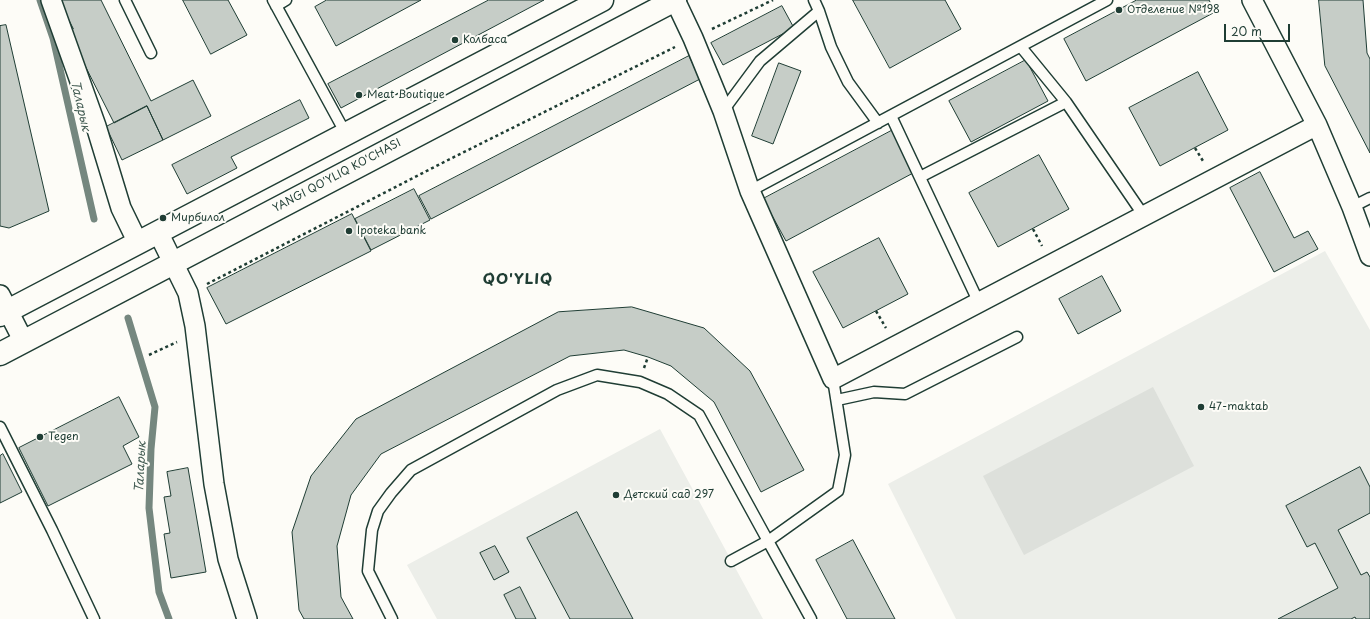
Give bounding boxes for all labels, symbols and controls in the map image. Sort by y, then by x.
place label: Отделение №198 [1127,3,1220,17]
marker: Отделение №198 [1114,5,1124,15]
scale bar [1226,16,1292,42]
text: 20 m [1231,22,1262,40]
place label: Колбаса [463,33,507,47]
marker: Колбаса [450,35,460,45]
water label: Таларык [67,79,93,133]
place label: Meat Boutique [367,88,445,102]
marker: Meat Boutique [354,90,364,100]
street label: YANGI QO'YLIQ KO'CHASI [271,137,403,215]
place label: Мирбилол [171,211,225,225]
marker: Мирбилол [158,213,168,223]
place label: Ipoteka bank [357,224,426,238]
marker: Ipoteka bank [344,226,354,236]
district label: QO'YLIQ [483,271,553,289]
place label: 47-maktab [1209,400,1268,414]
marker: 47-maktab [1196,402,1206,412]
place label: Tegen [48,430,79,444]
marker: Tegen [35,432,45,442]
water label: Таларык [132,441,150,493]
place label: Детский сад 297 [624,488,714,502]
marker: Детский сад 297 [611,490,621,500]

